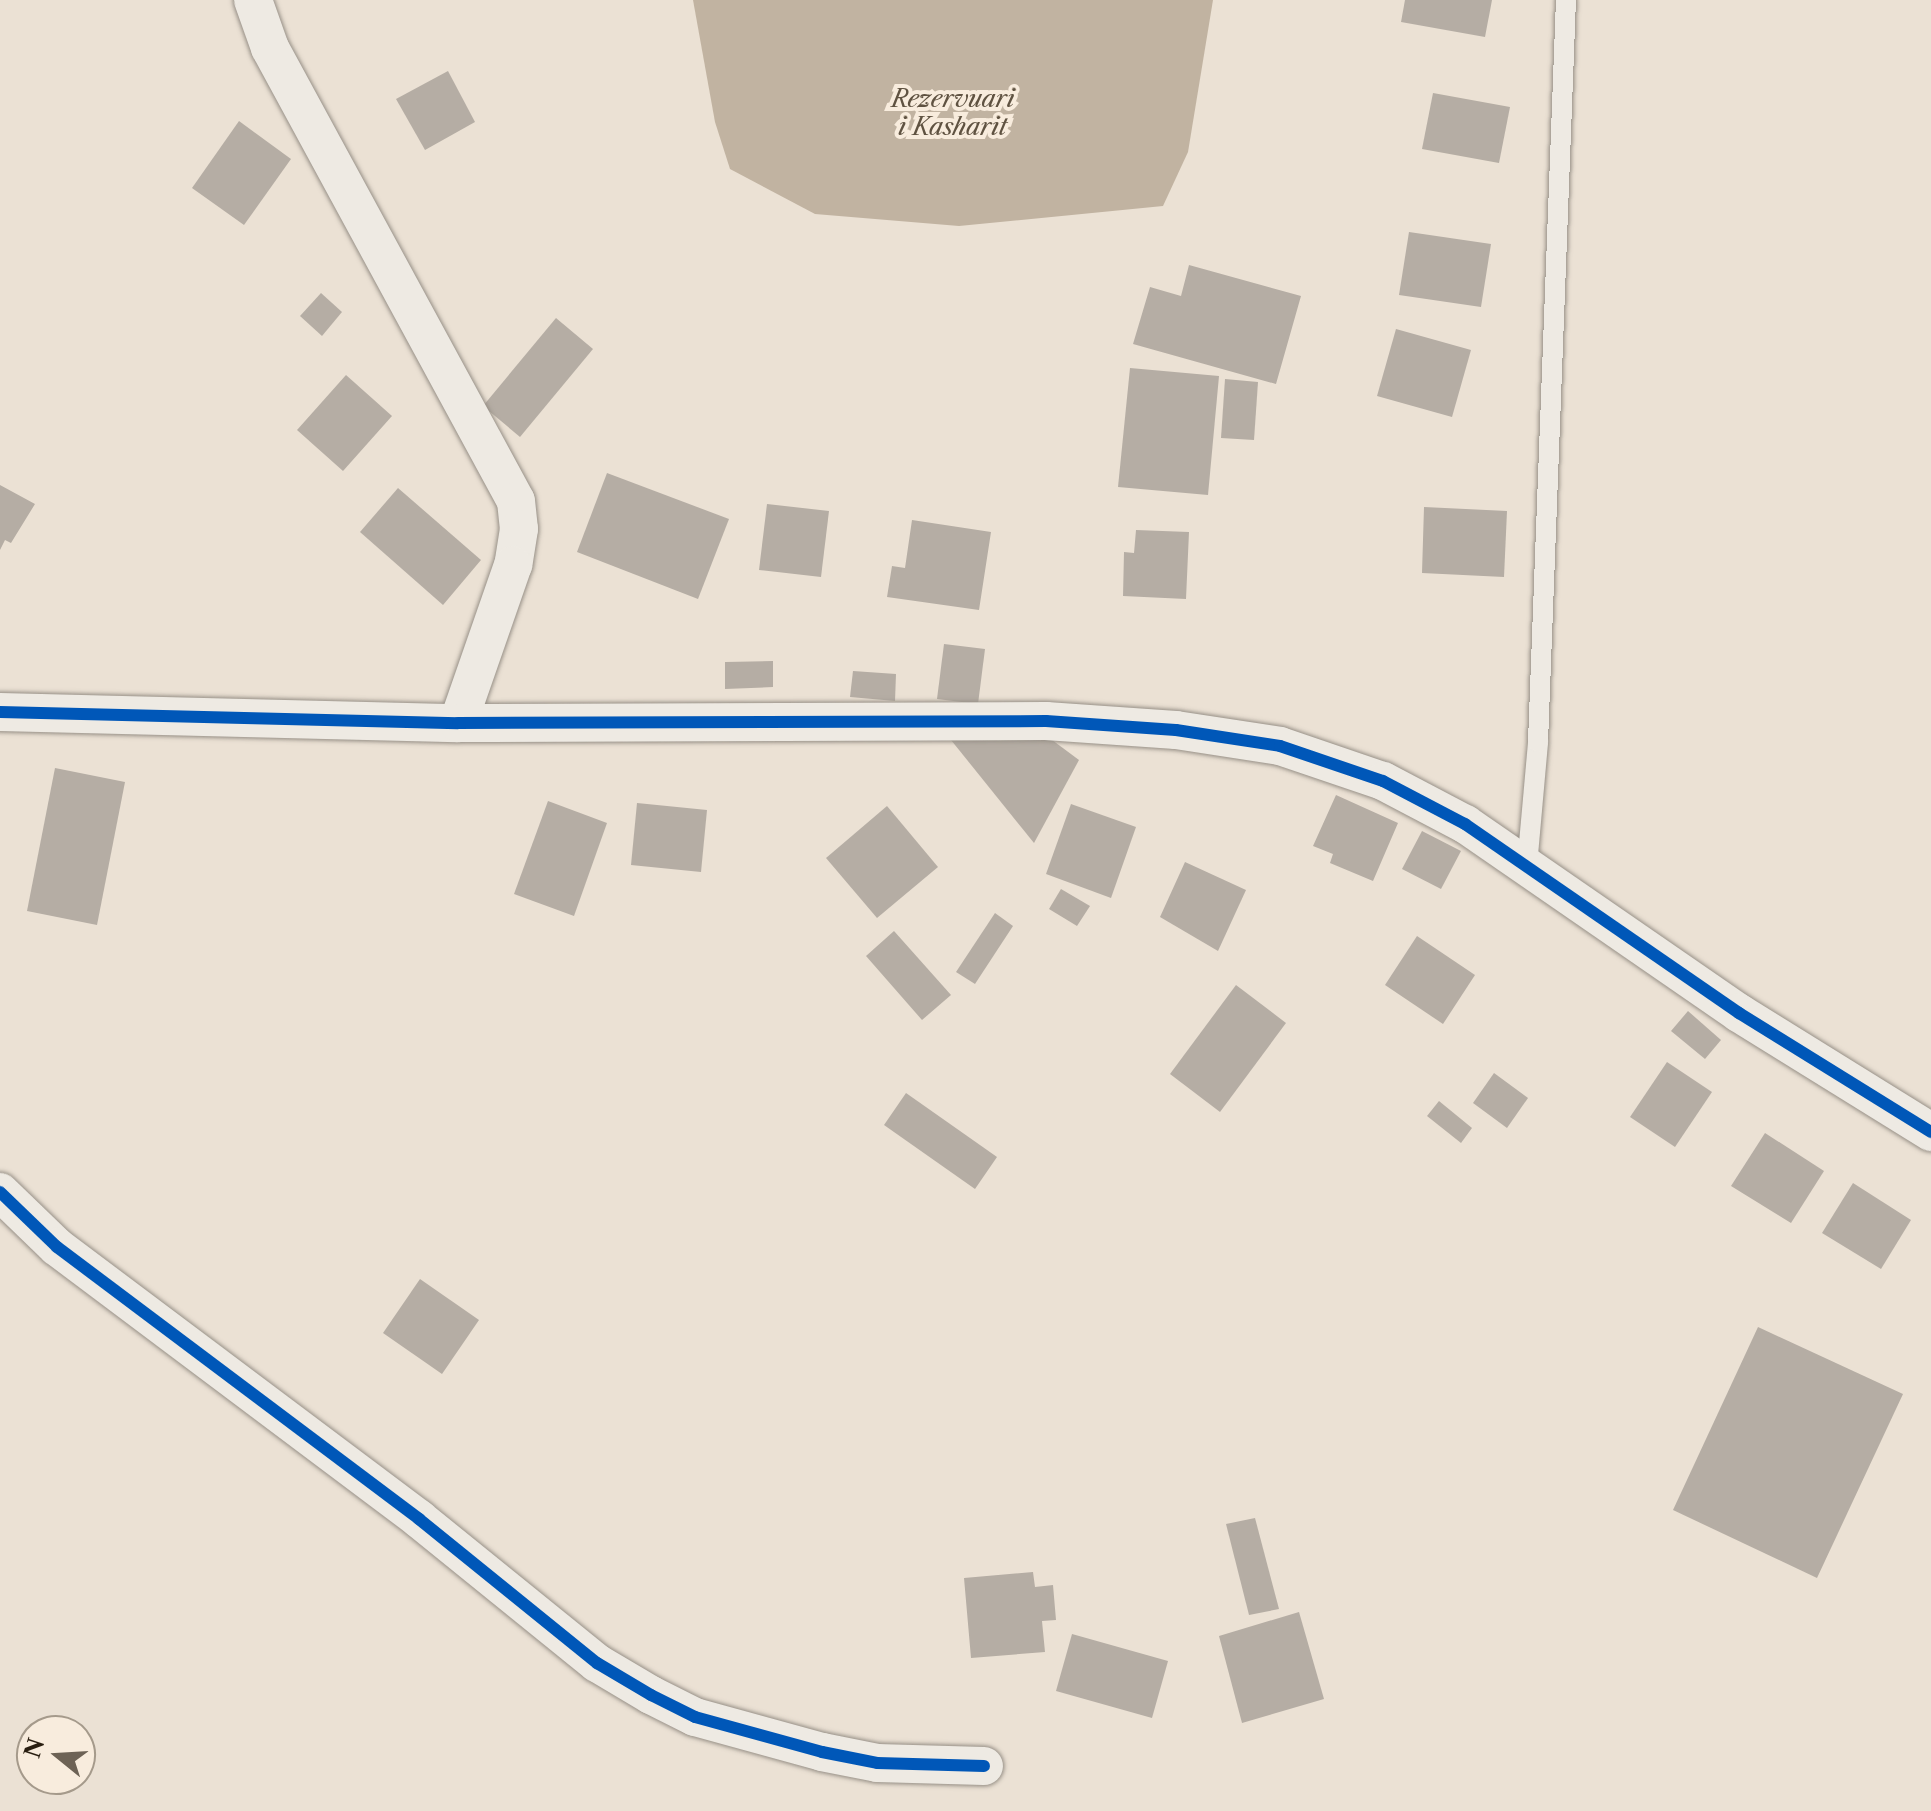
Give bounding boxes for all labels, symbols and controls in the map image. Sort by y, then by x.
water label: Rezervuari i Kasharit [891,85,1015,141]
north arrow [16,1715,96,1795]
text: N [19,1735,50,1761]

